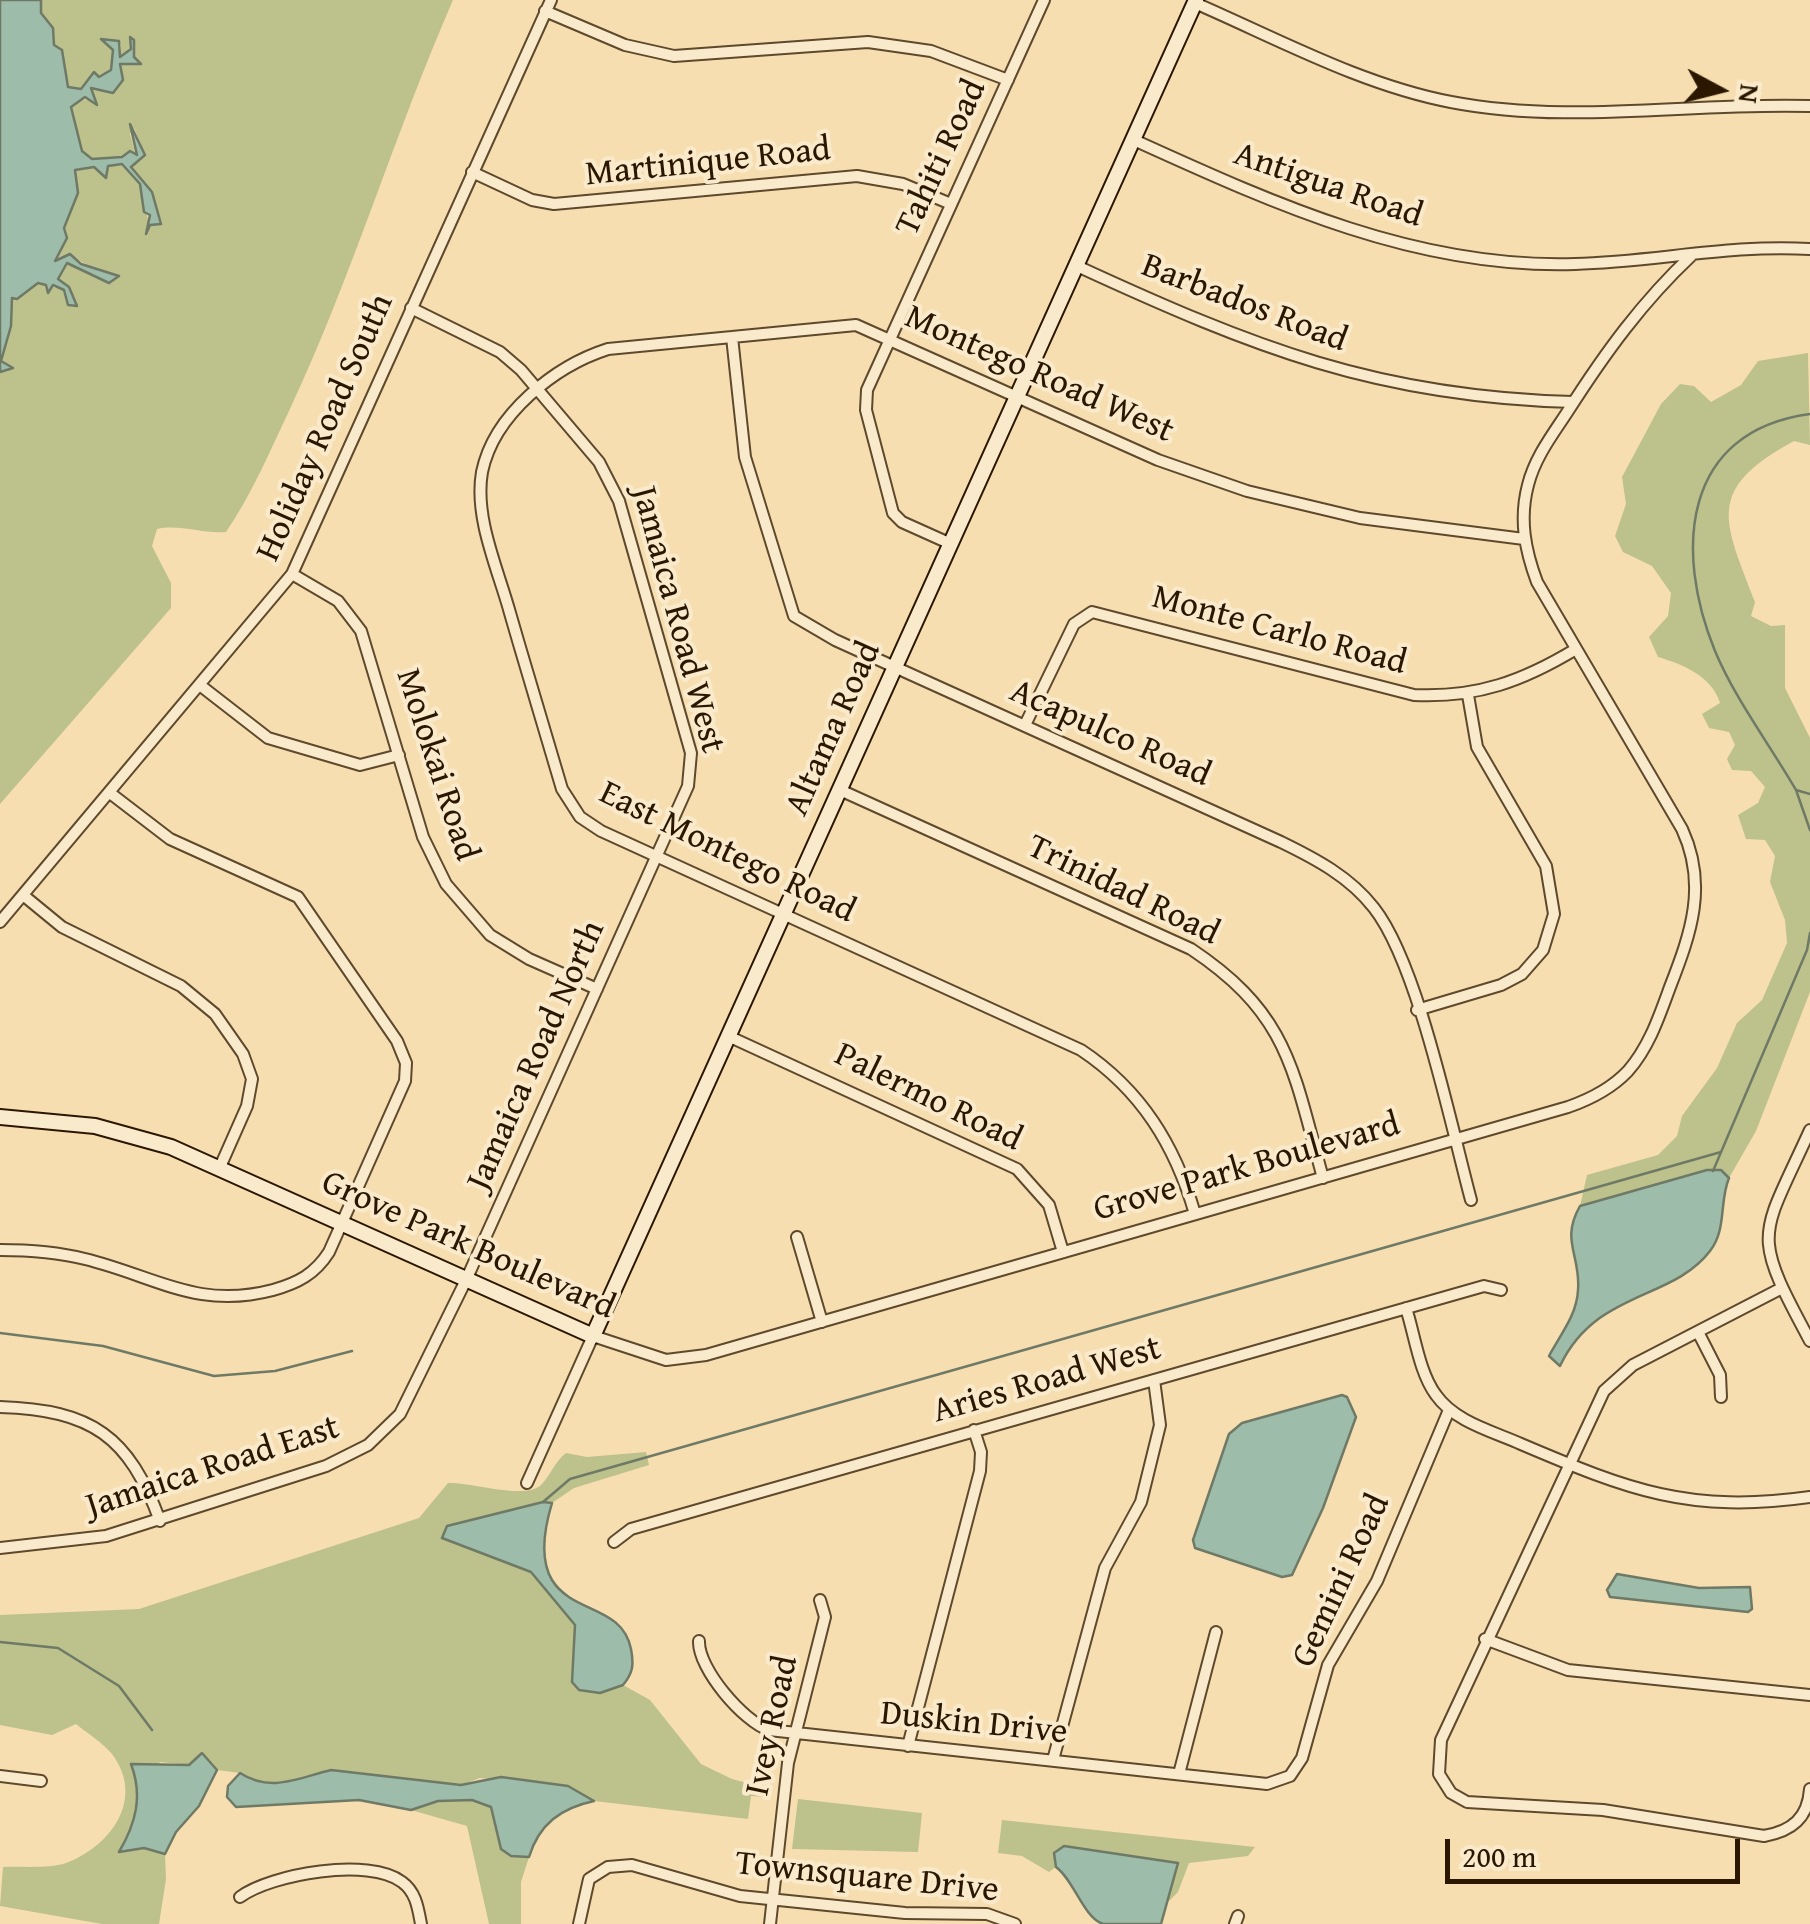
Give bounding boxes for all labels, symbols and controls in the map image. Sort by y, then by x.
north arrow [1670,40,1770,140]
street label: Tahiti Road [888,73,996,243]
text: N [1729,82,1772,106]
street label: Martinique Road [583,129,833,197]
street label: Antigua Road [1228,134,1428,238]
street label: Barbados Road [1135,246,1353,362]
street label: Holiday Road South [248,288,404,568]
street label: Montego Road West [898,297,1180,453]
street label: Jamaica Road West [621,482,733,758]
street label: Monte Carlo Road [1147,577,1411,685]
street label: Altama Road [777,635,891,823]
street label: Molokai Road [385,664,487,866]
street label: Acapulco Road [1003,671,1217,797]
street label: East Montego Road [592,773,862,933]
street label: Trinidad Road [1020,826,1226,956]
street label: Jamaica Road North [459,915,615,1197]
street label: Palermo Road [827,1035,1029,1161]
street label: Grove Park Boulevard [1089,1104,1405,1232]
street label: Grove Park Boulevard [315,1162,621,1330]
street label: Aries Road West [928,1328,1166,1434]
street label: Jamaica Road East [81,1407,345,1529]
street label: Gemini Road [1284,1488,1400,1674]
street label: Ivey Road [738,1652,808,1800]
street label: Duskin Drive [879,1693,1069,1755]
scale bar [1450,1819,1745,1881]
text: 200 m [1462,1834,1536,1878]
street label: Townsquare Drive [733,1843,1001,1913]

